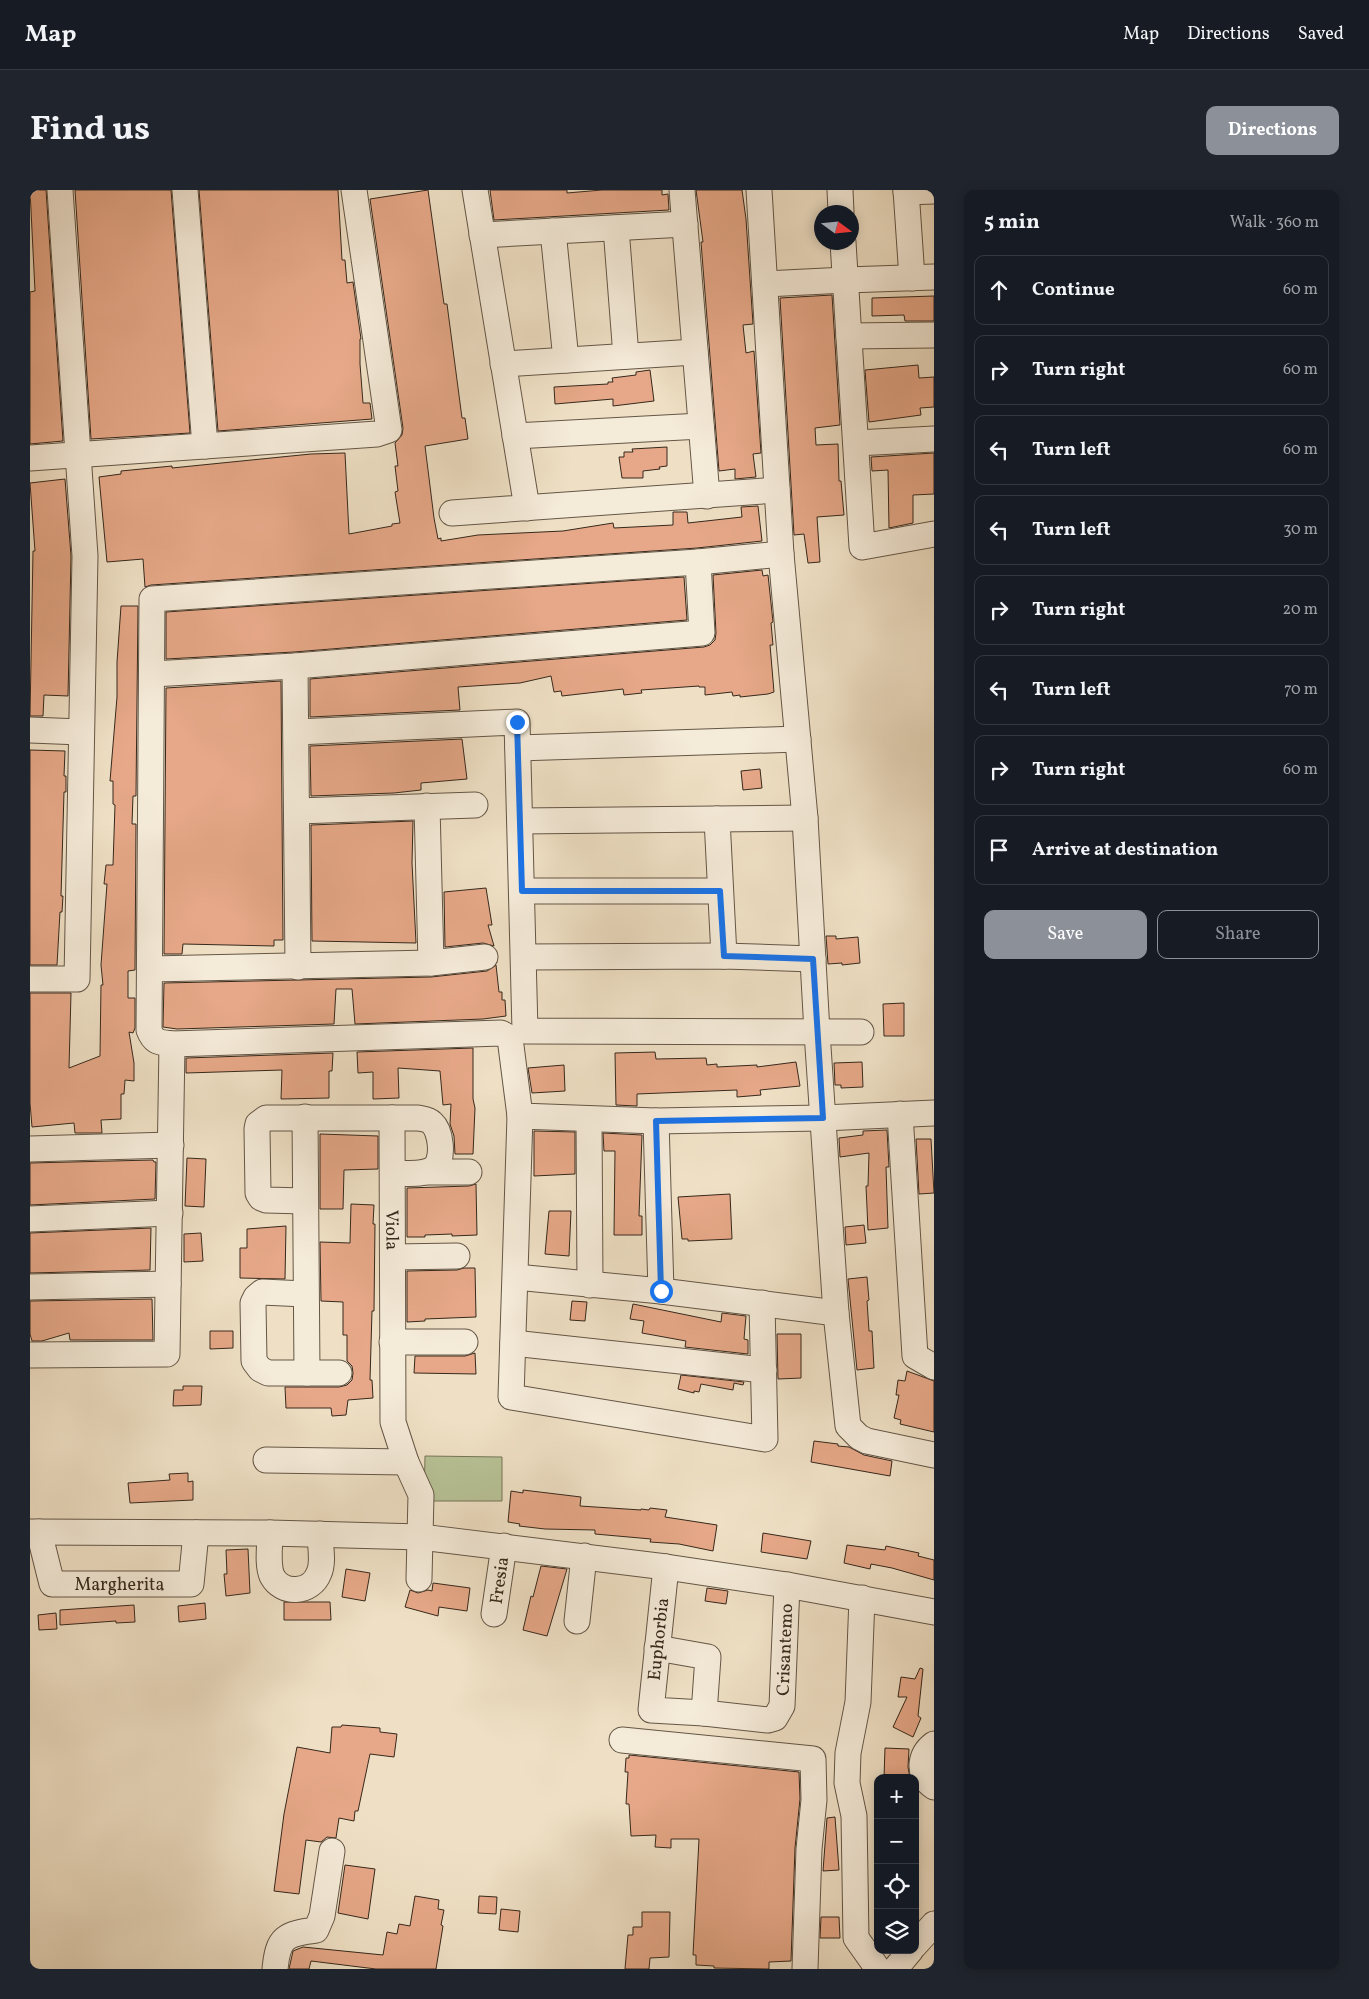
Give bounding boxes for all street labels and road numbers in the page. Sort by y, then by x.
street label: Viola [378,1210,403,1250]
street label: Fresia [485,1555,516,1606]
street label: Margherita [74,1573,164,1598]
street label: Euphorbia [643,1596,676,1682]
street label: Crisantemo [771,1603,800,1696]

